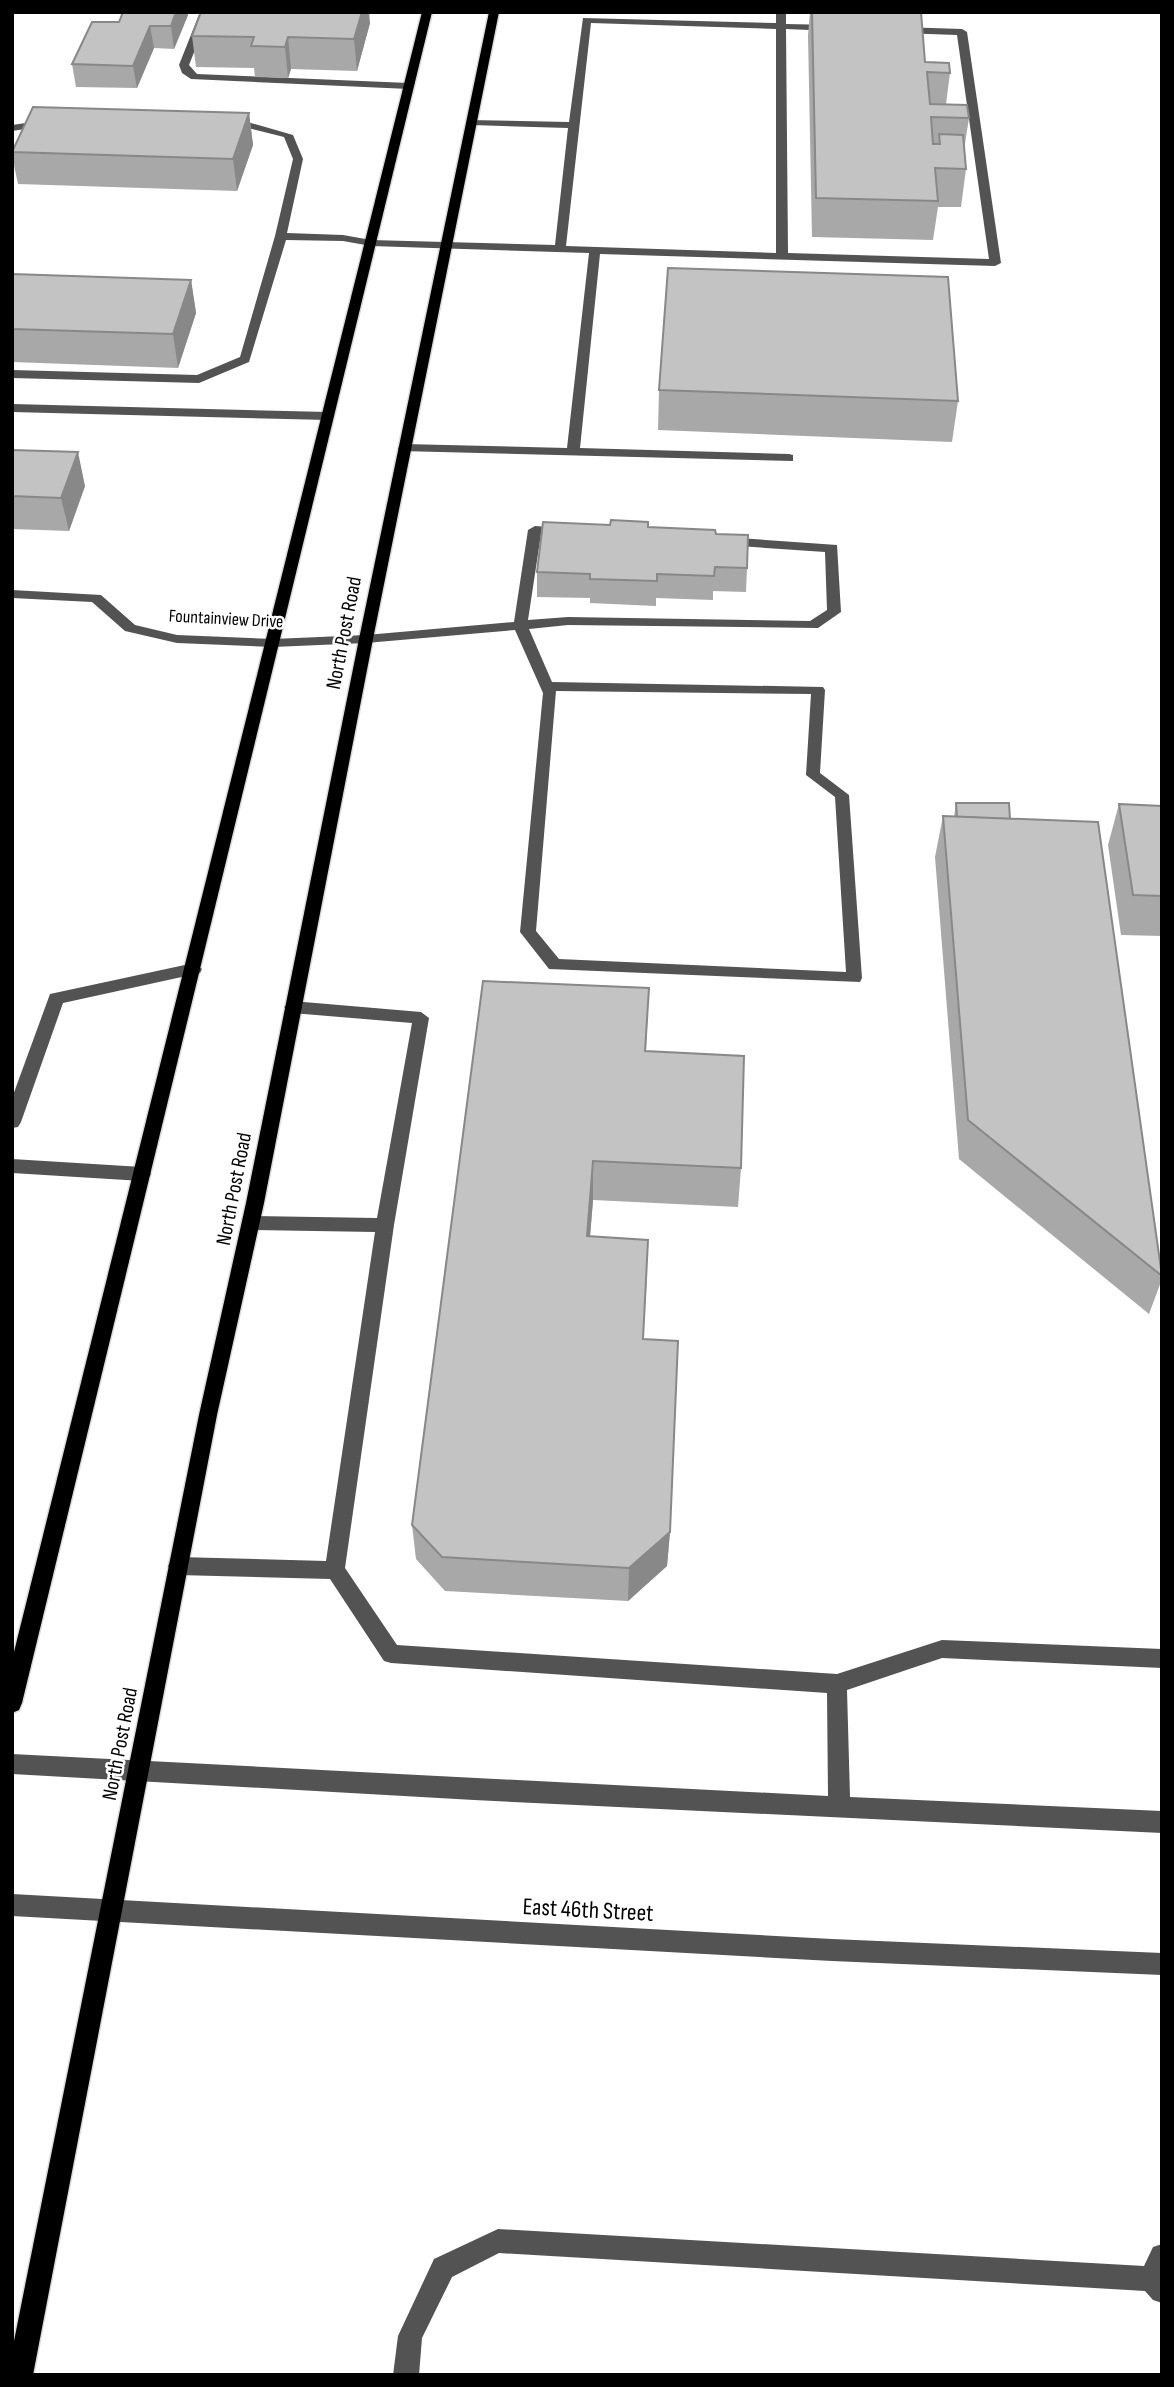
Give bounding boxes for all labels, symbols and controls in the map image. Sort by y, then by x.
street label: North Post Road [321,575,367,691]
street label: Fountainview Drive [168,606,284,632]
street label: North Post Road [211,1131,257,1247]
street label: North Post Road [97,1686,143,1802]
street label: East 46th Street [522,1892,654,1928]

